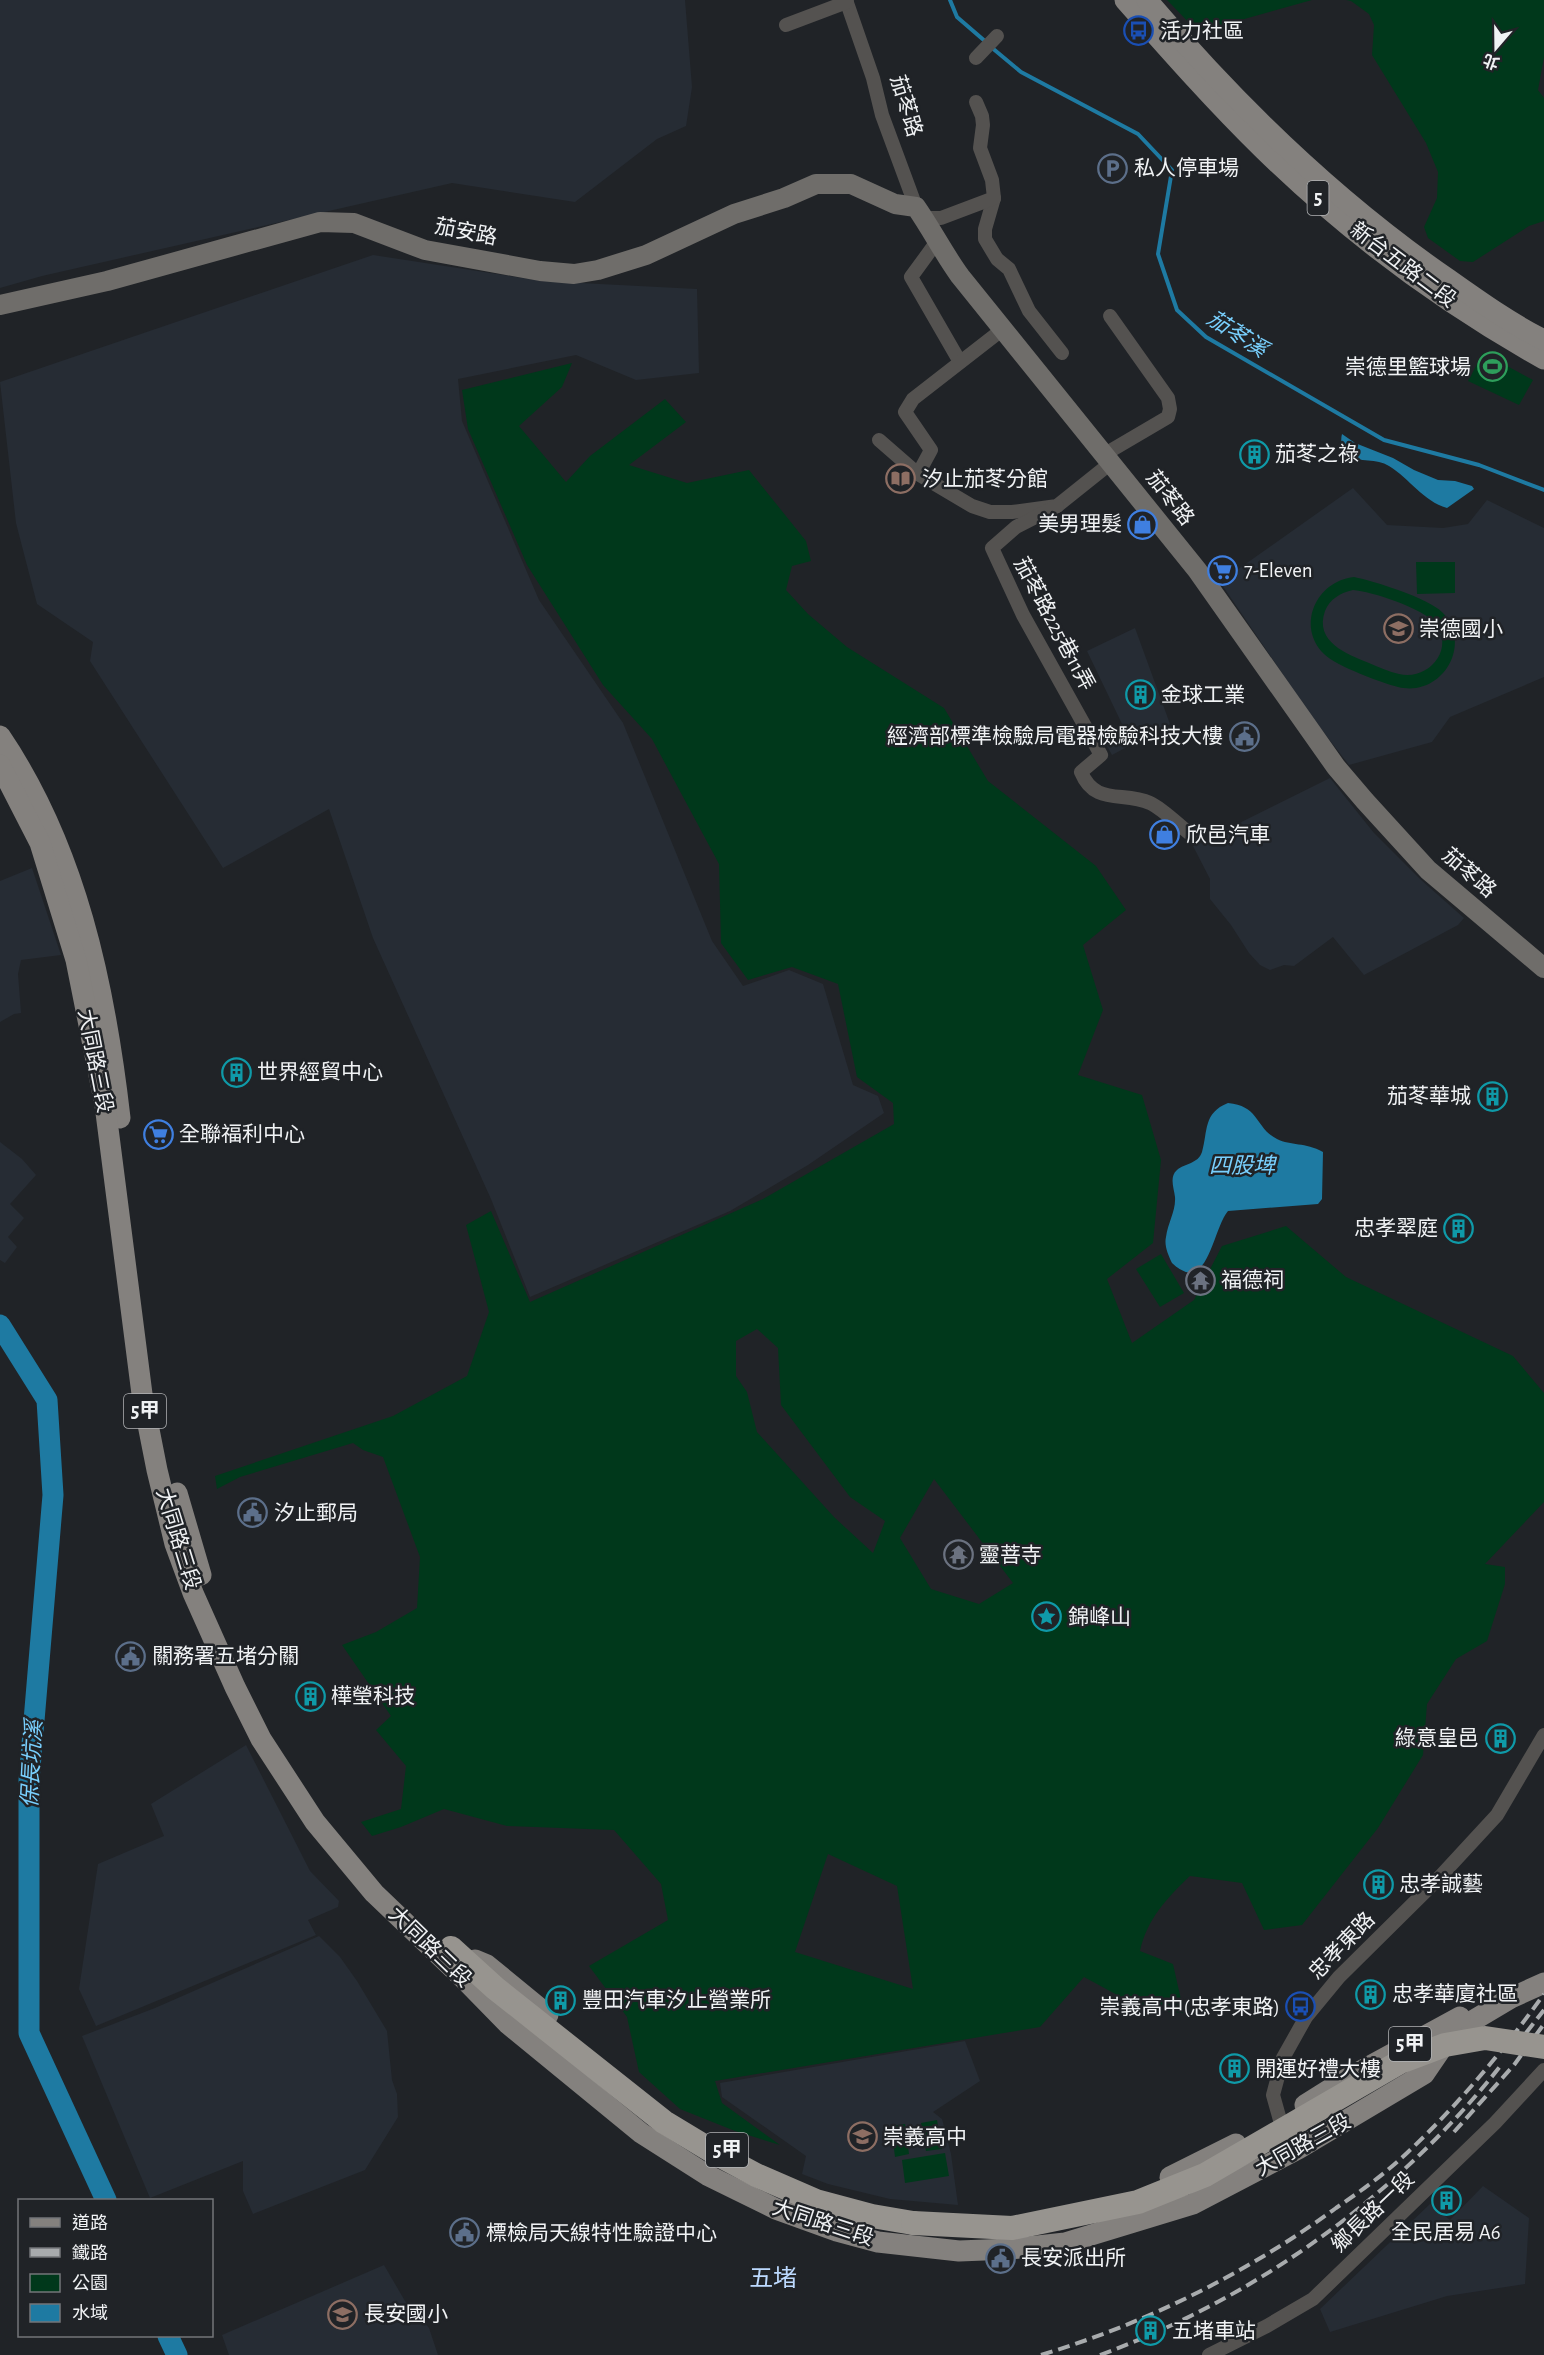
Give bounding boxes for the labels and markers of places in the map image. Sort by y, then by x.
bus stop icon: 活力社區 [1123,15,1155,47]
place label: 活力社區 [1160,20,1244,42]
parking icon: 私人停車場 [1097,152,1129,184]
place label: 私人停車場 [1134,157,1239,179]
sports icon: 崇德里籃球場 [1476,351,1508,383]
place label: 崇德里籃球場 [1345,356,1471,378]
building icon: 茄苳之祿 [1238,438,1270,470]
place label: 茄苳之祿 [1275,443,1359,465]
library icon: 汐止茄苳分館 [885,463,917,495]
place label: 汐止茄苳分館 [922,467,1048,490]
shop icon: 美男理髮 [1127,508,1159,540]
place label: 美男理髮 [1038,513,1122,535]
supermarket icon: 7-Eleven [1207,554,1239,586]
place label: 7-Eleven [1244,560,1313,581]
school or university icon: 崇德國小 [1382,613,1414,645]
place label: 崇德國小 [1419,618,1503,640]
building icon: 金球工業 [1124,679,1156,711]
place label: 金球工業 [1161,684,1245,706]
public building icon: 經濟部標準檢驗局電器檢驗科技大樓 [1228,720,1260,752]
place label: 經濟部標準檢驗局電器檢驗科技大樓 [887,725,1223,747]
shop icon: 欣邑汽車 [1149,819,1181,851]
place label: 欣邑汽車 [1186,824,1270,846]
building icon: 世界經貿中心 [220,1056,252,1088]
place label: 世界經貿中心 [257,1061,383,1083]
building icon: 茄苳華城 [1476,1080,1508,1112]
place label: 茄苳華城 [1387,1085,1471,1107]
supermarket icon: 全聯福利中心 [142,1118,174,1150]
place label: 全聯福利中心 [179,1123,305,1145]
building icon: 忠孝翠庭 [1443,1212,1475,1244]
place label: 忠孝翠庭 [1354,1217,1438,1239]
temple icon: 福德祠 [1184,1264,1216,1296]
place label: 福德祠 [1221,1269,1284,1291]
public building icon: 汐止郵局 [237,1497,269,1529]
place label: 汐止郵局 [274,1502,358,1524]
temple icon: 靈菩寺 [942,1539,974,1571]
place label: 靈菩寺 [979,1544,1042,1566]
place icon: 錦峰山 [1031,1601,1063,1633]
place label: 錦峰山 [1068,1606,1131,1628]
public building icon: 關務署五堵分關 [115,1640,147,1672]
place label: 關務署五堵分關 [152,1645,299,1667]
building icon: 樺瑩科技 [294,1680,326,1712]
place label: 樺瑩科技 [331,1685,415,1707]
building icon: 綠意皇邑 [1484,1722,1516,1754]
place label: 綠意皇邑 [1395,1727,1479,1749]
building icon: 忠孝誠藝 [1362,1868,1394,1900]
place label: 忠孝誠藝 [1399,1873,1483,1895]
building icon: 忠孝華廈社區 [1355,1978,1387,2010]
place label: 忠孝華廈社區 [1392,1983,1518,2005]
building icon: 豐田汽車汐止營業所 [545,1984,577,2016]
place label: 豐田汽車汐止營業所 [582,1989,771,2011]
bus stop icon: 崇義高中(忠孝東路) [1285,1991,1317,2023]
place label: 崇義高中(忠孝東路) [1100,1996,1280,2018]
building icon: 開運好禮大樓 [1218,2053,1250,2085]
place label: 開運好禮大樓 [1255,2058,1381,2080]
school or university icon: 崇義高中 [846,2121,878,2153]
place label: 崇義高中 [883,2126,967,2148]
building icon: 全民居易 A6 [1430,2185,1462,2217]
public building icon: 標檢局天線特性驗證中心 [449,2217,481,2249]
place label: 標檢局天線特性驗證中心 [486,2222,717,2244]
place label: 全民居易 A6 [1391,2222,1501,2243]
public building icon: 長安派出所 [984,2242,1016,2274]
place label: 長安派出所 [1021,2247,1126,2269]
school or university icon: 長安國小 [327,2298,359,2330]
place label: 長安國小 [364,2303,448,2325]
building icon: 五堵車站 [1135,2315,1167,2347]
place label: 五堵車站 [1172,2320,1256,2342]

